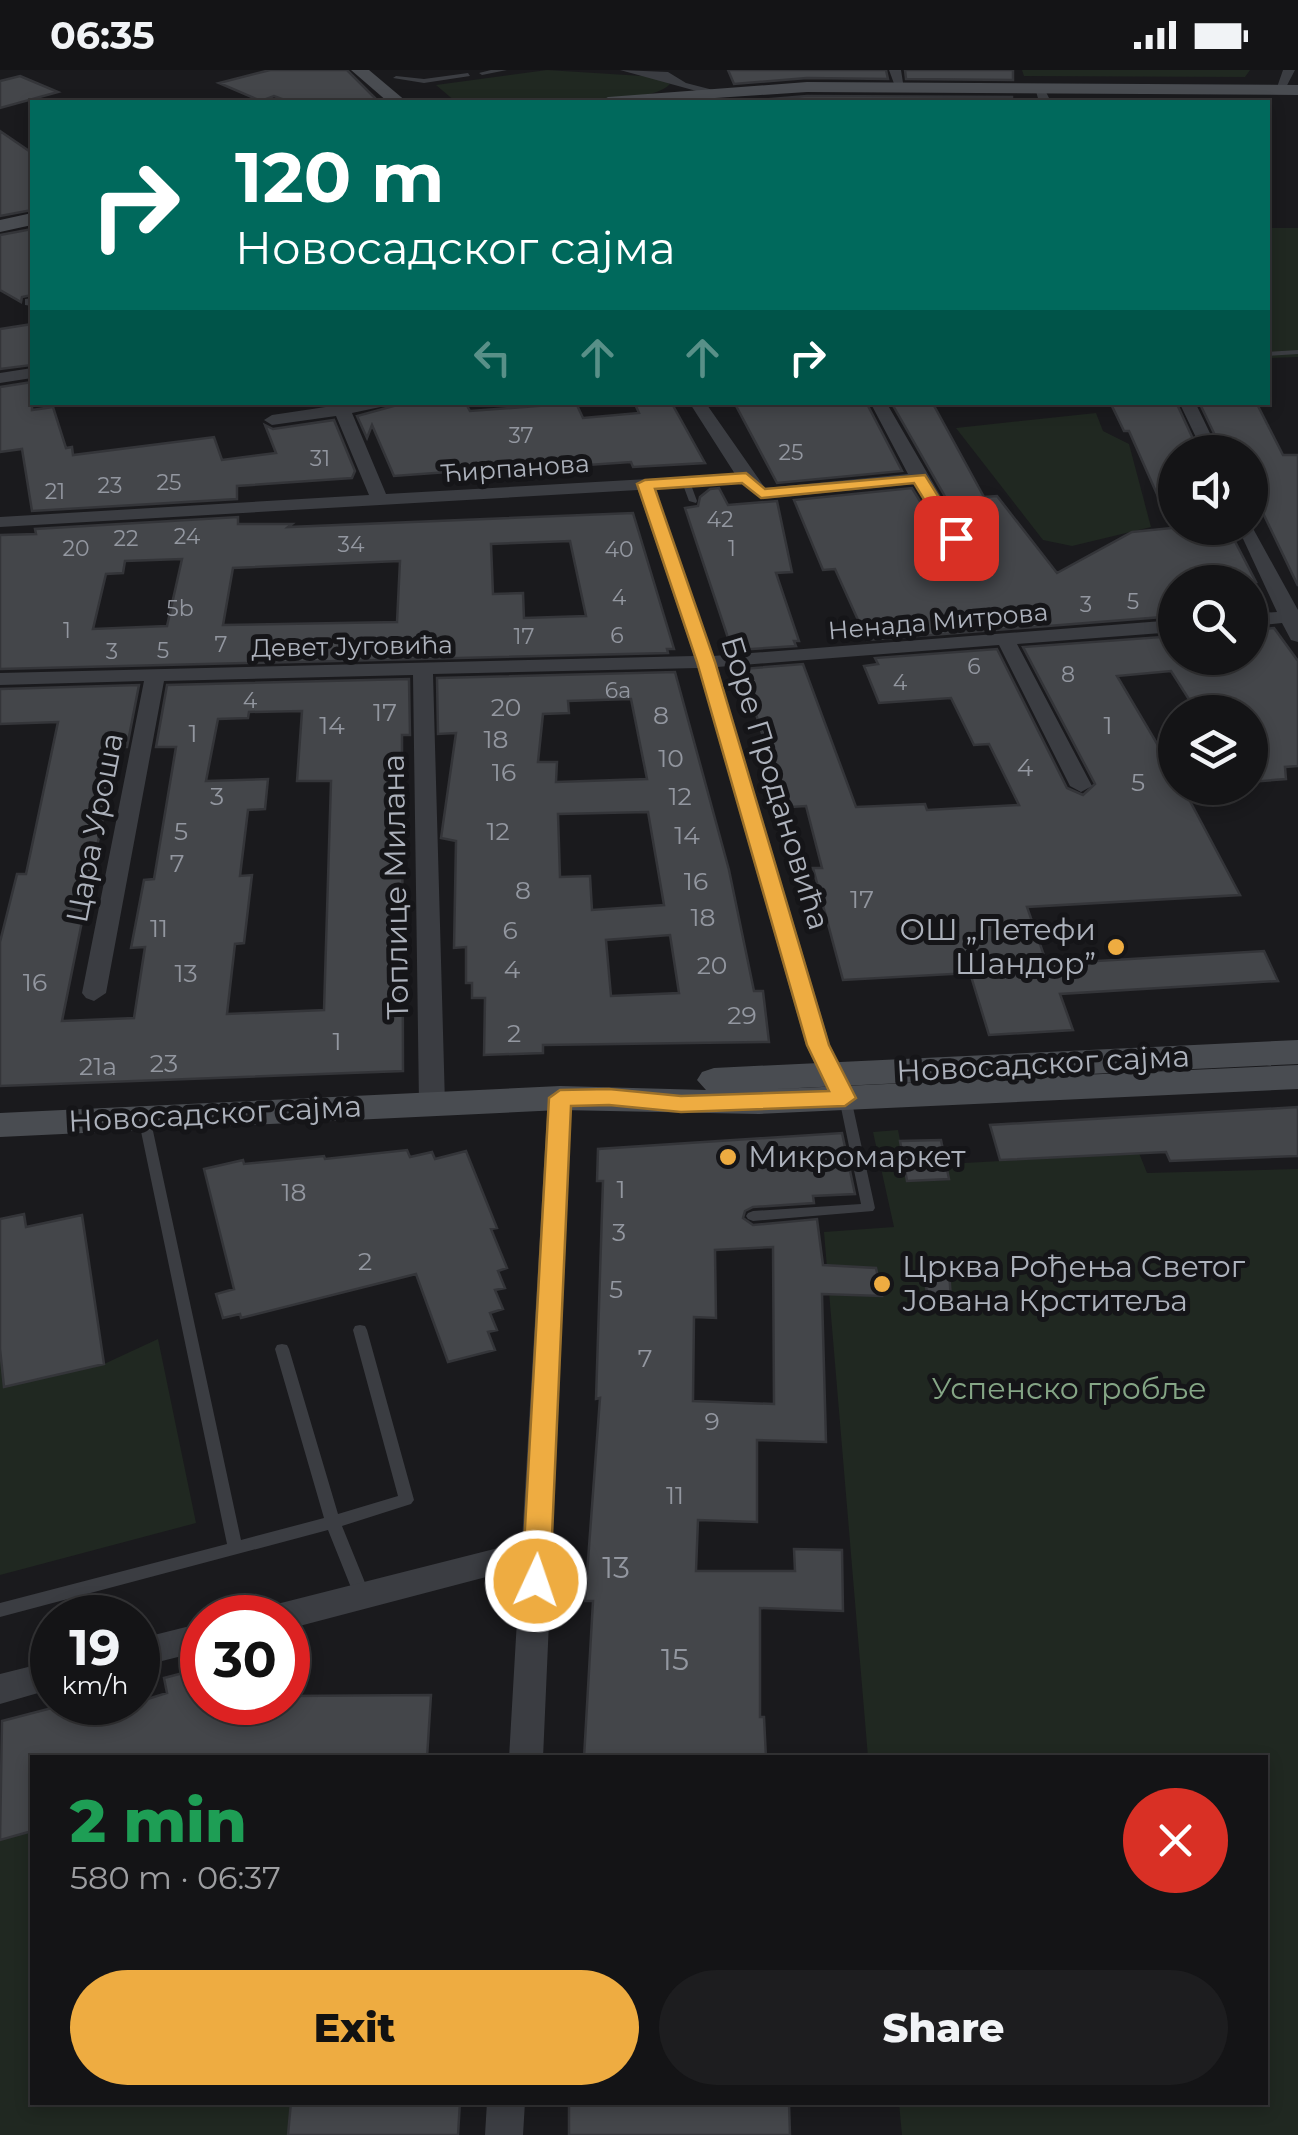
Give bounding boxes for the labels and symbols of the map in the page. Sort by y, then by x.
house number: 37 [508,422,534,449]
house number: 25 [779,439,803,466]
house number: 31 [310,445,330,472]
street label: Ћирпанова [440,448,590,488]
house number: 25 [157,469,181,496]
house number: 23 [98,472,122,499]
house number: 21 [45,478,65,505]
pin [914,496,999,581]
house number: 42 [707,506,734,533]
house number: 24 [174,523,201,550]
house number: 22 [114,525,139,552]
house number: 34 [338,531,365,558]
house number: 20 [62,535,90,562]
house number: 1 [728,535,736,562]
house number: 40 [604,536,634,563]
house number: 4 [612,584,627,611]
house number: 5 [1127,588,1139,615]
house number: 3 [1080,591,1092,618]
house number: 5b [166,595,194,622]
street label: Ненада Митрова [827,596,1049,646]
house number: 1 [63,617,71,644]
house number: 6 [610,622,624,649]
house number: 17 [514,623,534,650]
street label: Девет Југовића [251,629,453,663]
house number: 7 [215,631,228,658]
street label: Боре Продановића [713,632,838,934]
house number: 5 [157,637,169,664]
house number: 3 [106,638,118,665]
house number: 6 [967,653,981,680]
house number: 8 [1061,661,1075,688]
house number: 4 [893,669,908,696]
house number: 6a [605,677,631,704]
house number: 4 [243,687,258,714]
house number: 20 [491,692,521,722]
house number: 17 [373,697,397,727]
house number: 8 [653,700,669,730]
house number: 14 [319,710,345,740]
house number: 1 [1103,710,1113,740]
house number: 1 [188,718,198,748]
house number: 18 [484,724,508,754]
street label: Цара Уроша [58,730,131,926]
house number: 10 [658,743,684,773]
house number: 4 [1017,752,1034,782]
street label: Топлице Милана [375,754,416,1020]
house number: 16 [492,757,516,787]
house number: 5 [1131,767,1145,797]
house number: 3 [210,781,224,811]
house number: 12 [668,781,692,811]
house number: 5 [174,816,188,846]
house number: 12 [486,816,510,846]
house number: 14 [674,820,700,850]
house number: 7 [170,848,184,878]
house number: 16 [684,866,708,896]
house number: 8 [515,875,531,905]
house number: 17 [850,884,874,914]
house number: 18 [691,902,715,932]
place label: ОШ „Петефи Шандор” [900,911,1096,982]
house number: 11 [150,913,168,943]
house number: 6 [502,915,518,945]
marker: ОШ „Петефи Шандор” [1105,936,1127,958]
house number: 20 [697,950,727,980]
house number: 4 [504,954,521,984]
house number: 13 [174,958,198,988]
house number: 16 [23,967,47,997]
house number: 29 [727,1000,757,1030]
house number: 2 [507,1018,521,1048]
house number: 1 [332,1026,342,1056]
street label: Новосадског сајма [895,1037,1191,1090]
house number: 23 [150,1048,178,1078]
house number: 21a [79,1051,117,1081]
street label: Новосадског сајма [67,1087,363,1140]
place label: Микромаркет [748,1138,966,1175]
marker: Микромаркет [717,1146,739,1168]
house number: 1 [616,1174,626,1204]
house number: 18 [282,1177,306,1207]
house number: 3 [612,1217,626,1247]
house number: 2 [358,1246,372,1276]
place label: Црква Рођења Светог Јована Крститеља [902,1248,1246,1319]
marker: Црква Рођења Светог Јована Крститеља [871,1273,893,1295]
house number: 5 [609,1274,623,1304]
house number: 7 [638,1343,652,1373]
park label: Успенско гробље [931,1370,1207,1407]
house number: 9 [704,1406,720,1436]
house number: 11 [666,1480,684,1510]
position arrow [484,1529,588,1633]
house number: 13 [602,1549,630,1586]
speed limit sign: 30 [180,1595,310,1725]
house number: 15 [661,1641,689,1678]

